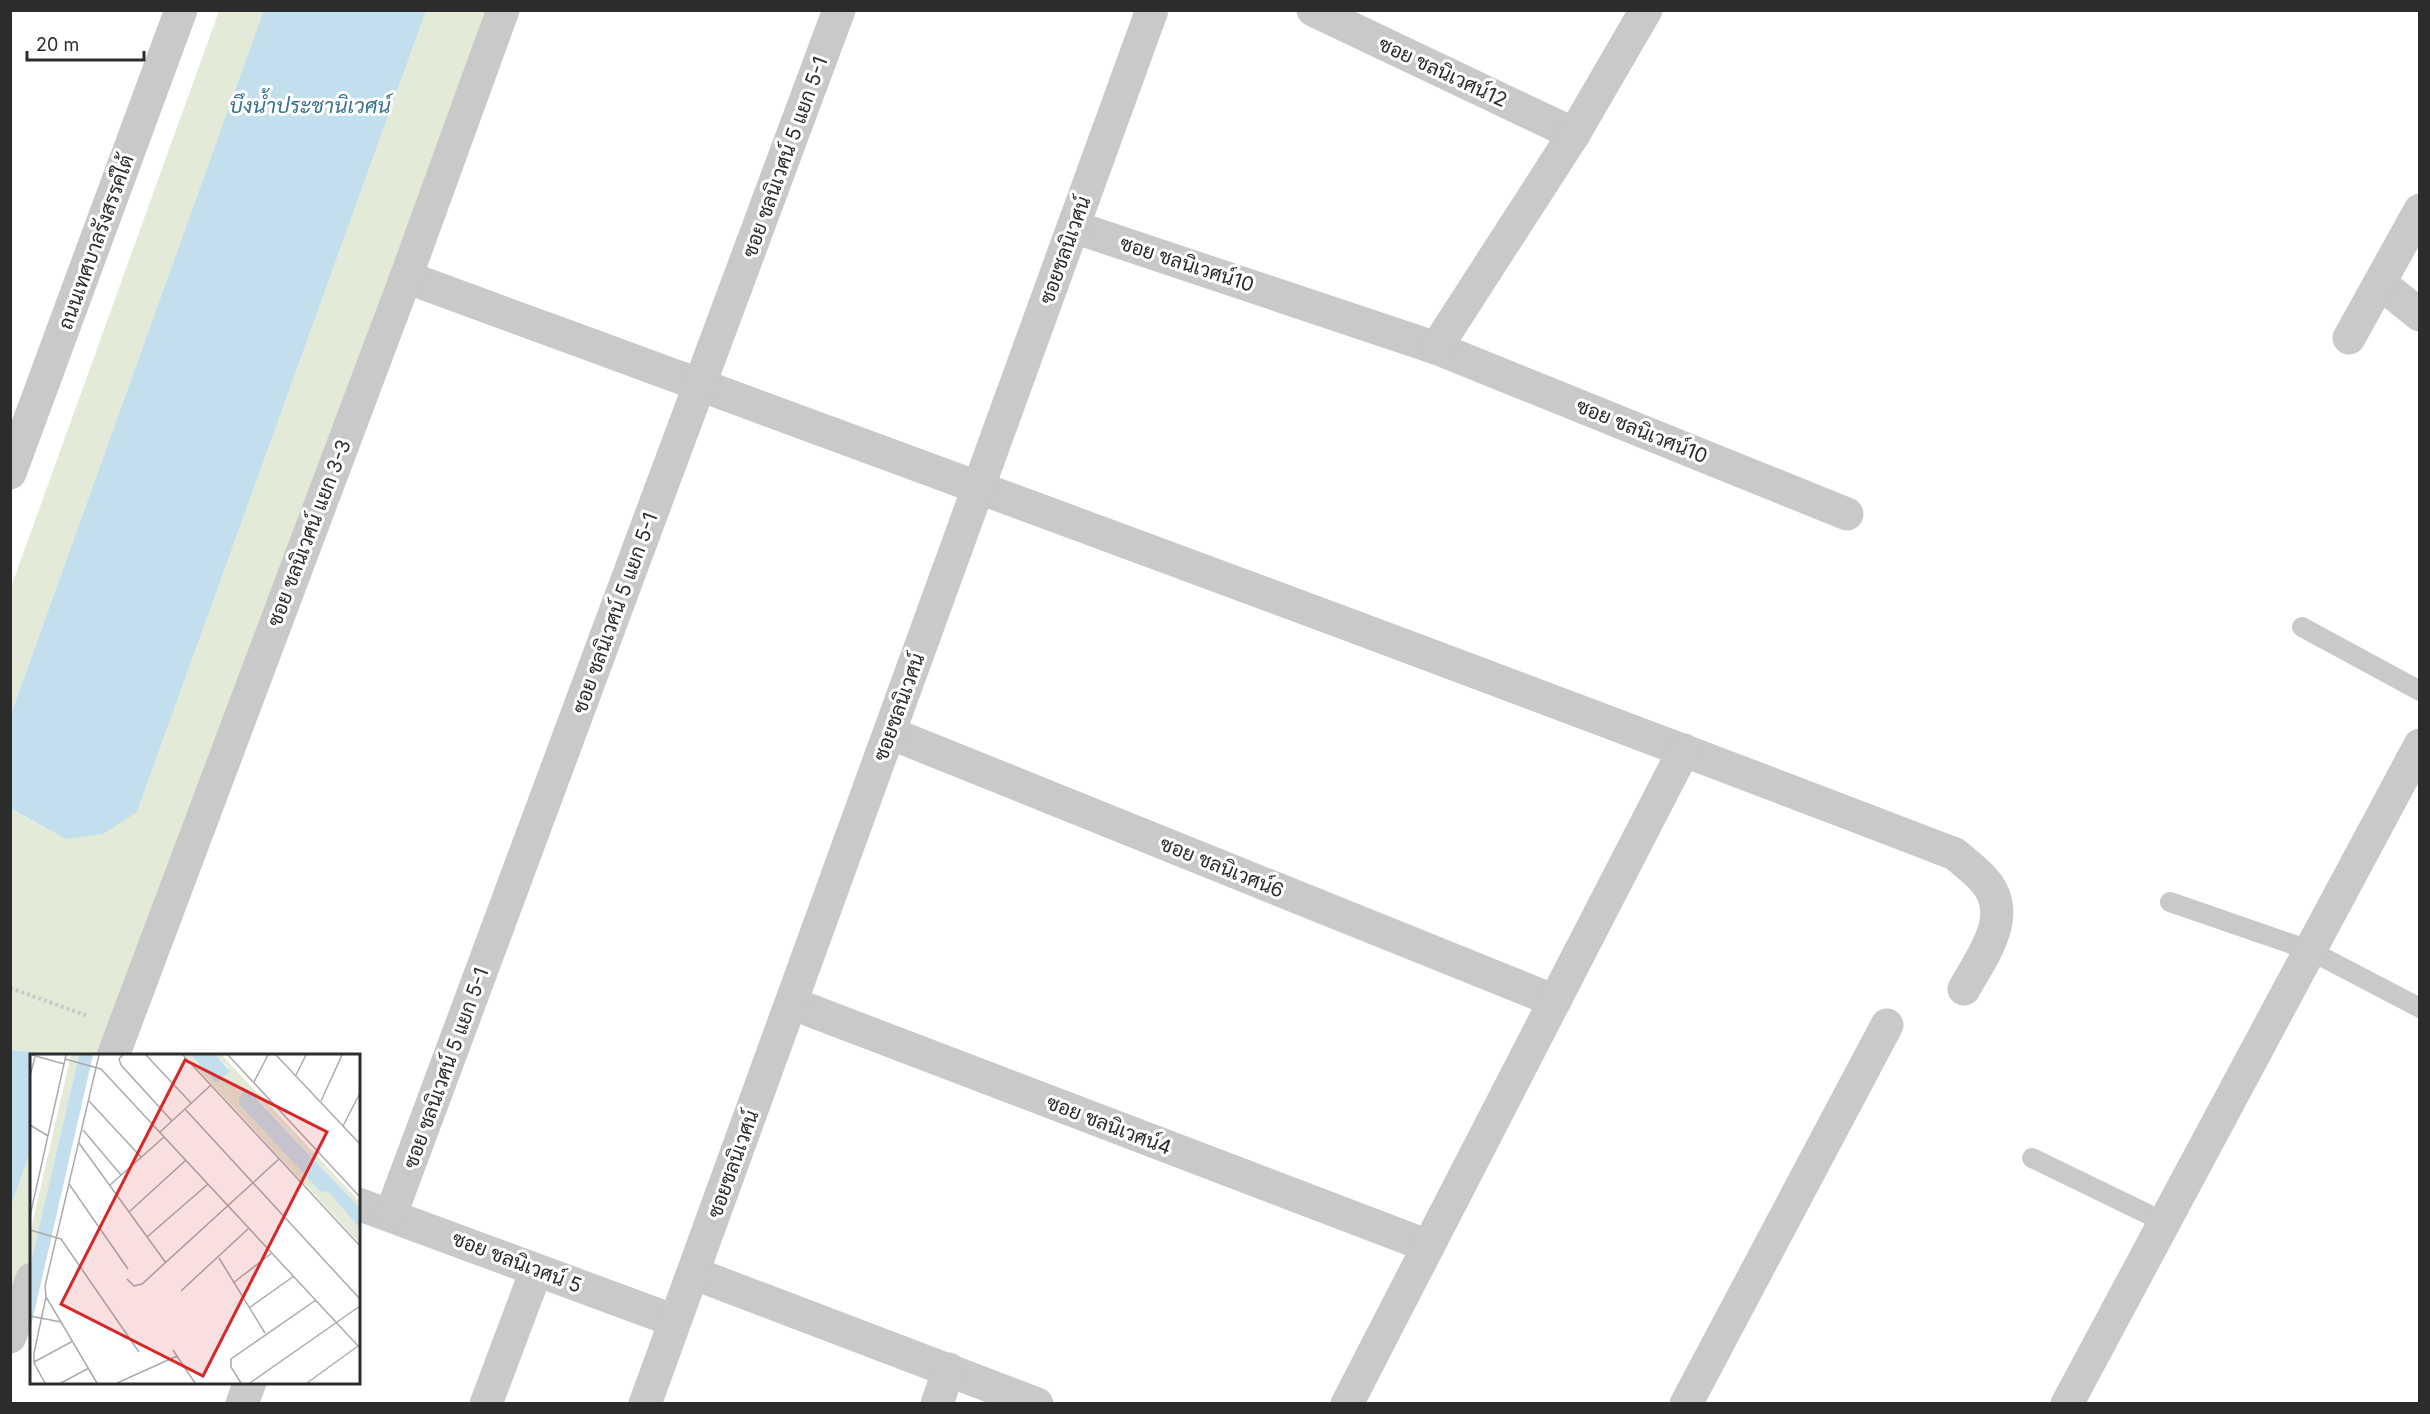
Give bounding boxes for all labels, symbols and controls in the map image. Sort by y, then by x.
scale bar [27,24,144,62]
street label: ซอย ชลนิเวศน์12 [1375,30,1512,112]
text: 20 m [36,34,79,55]
street label: ซอย ชลนิเวศน์ 5 แยก 5-1 [736,53,833,261]
water label: บึงน้ำประชานิเวศน์ [229,88,394,118]
street label: ถนนเทศบาลรังสรรค์ใต้ [51,150,139,333]
street label: ซอยชลนิเวศน์ [1032,192,1096,307]
street label: ซอย ชลนิเวศน์10 [1117,229,1258,297]
street label: ซอย ชลนิเวศน์10 [1573,392,1712,468]
street label: ซอย ชลนิเวศน์ แยก 3-3 [260,435,356,630]
street label: ซอย ชลนิเวศน์ 5 แยก 5-1 [566,509,663,717]
street label: ซอยชลนิเวศน์ [866,649,930,764]
street label: ซอย ชลนิเวศน์6 [1157,829,1288,903]
street label: ซอย ชลนิเวศน์ 5 แยก 5-1 [397,964,494,1172]
inset map [30,1054,360,1384]
street label: ซอย ชลนิเวศน์4 [1043,1088,1176,1160]
street label: ซอยชลนิเวศน์ [700,1106,764,1221]
street label: ซอย ชลนิเวศน์ 5 [449,1224,586,1298]

